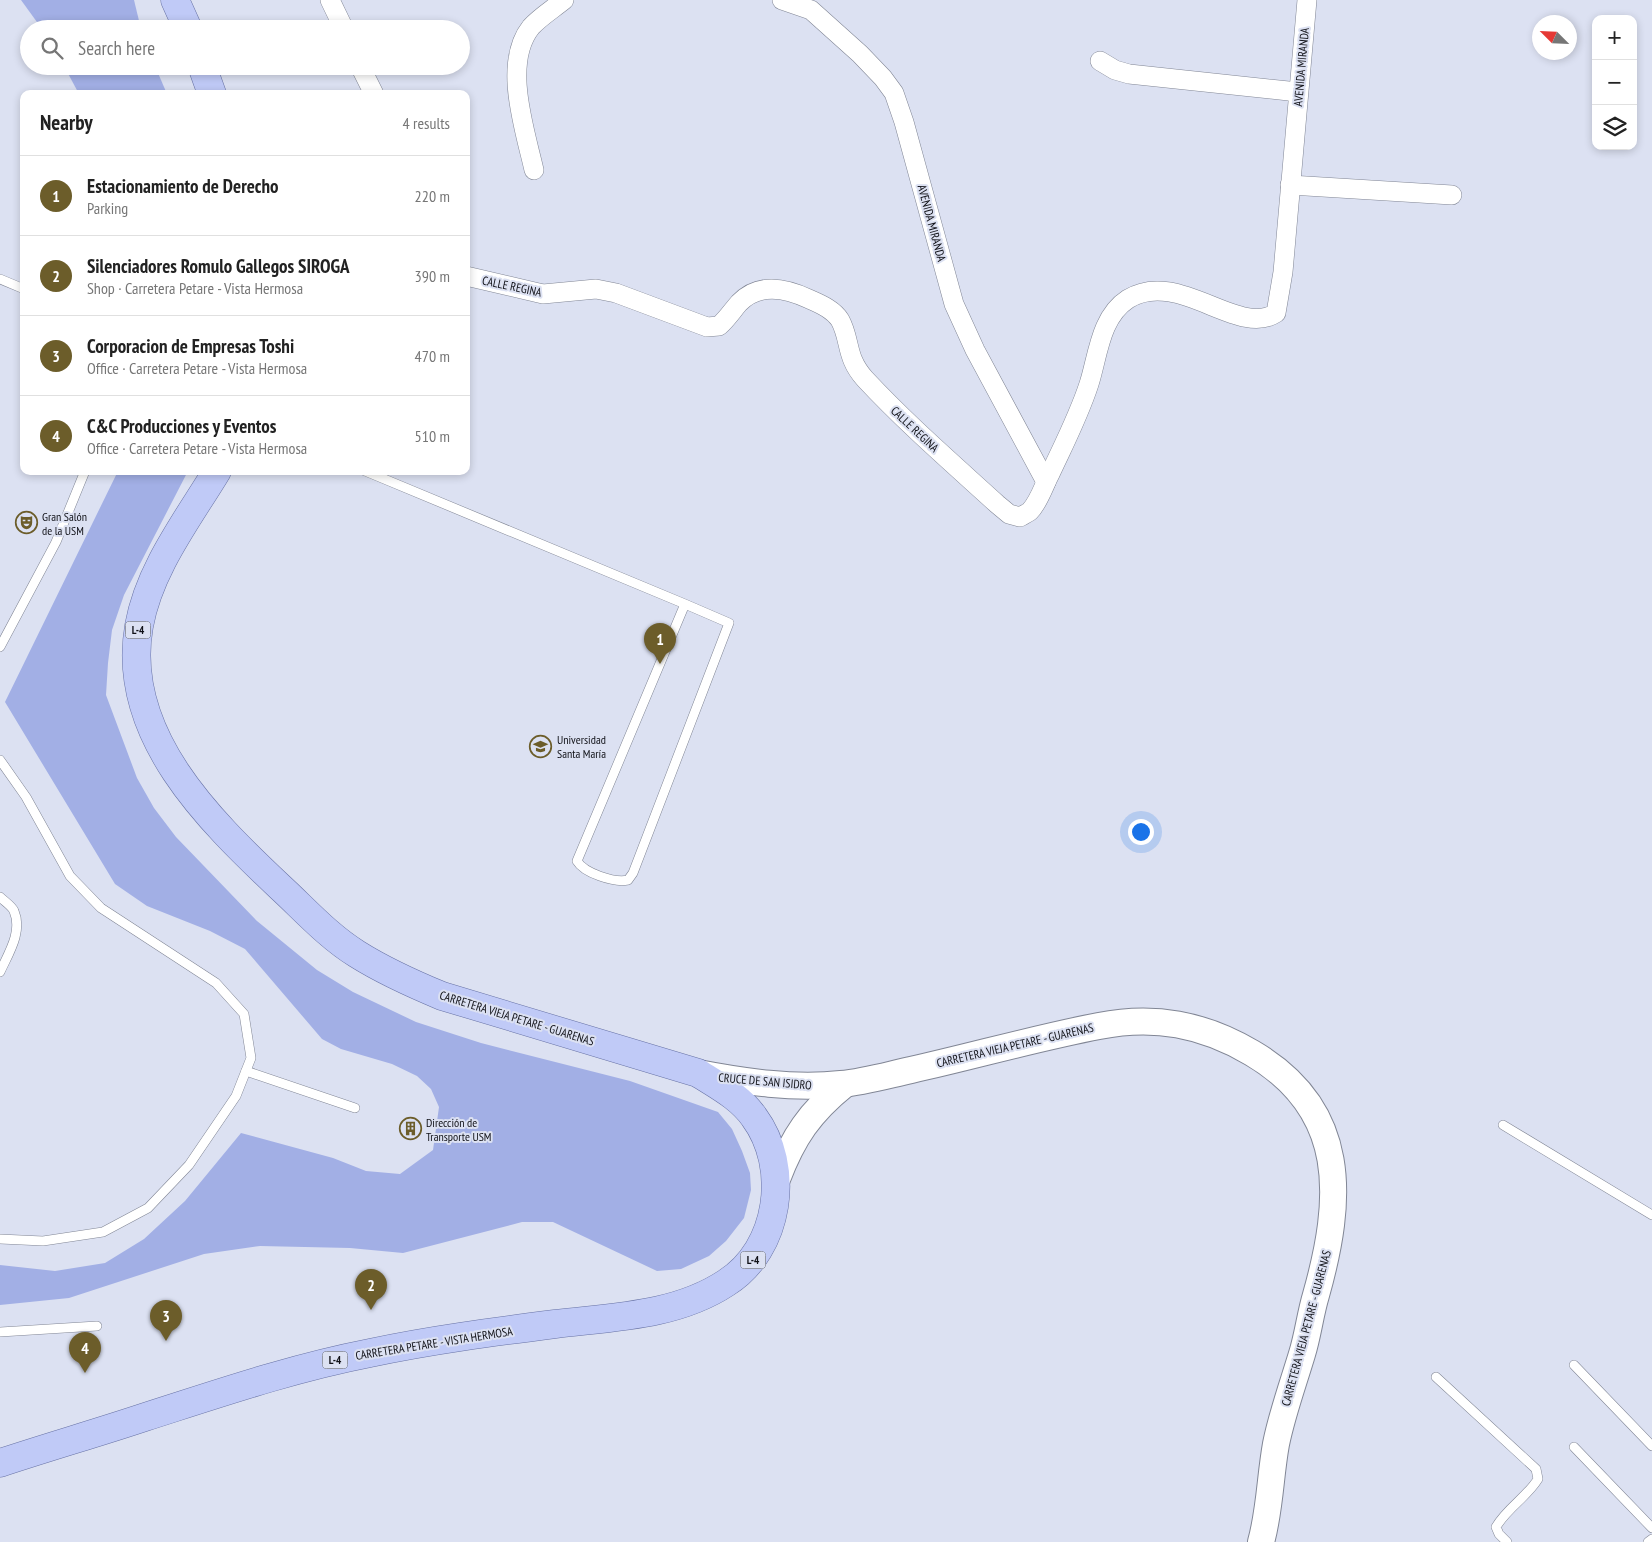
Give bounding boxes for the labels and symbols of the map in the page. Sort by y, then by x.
north arrow [1532,15,1577,60]
street label: AVENIDA MIRANDA [1290,27,1312,107]
street label: AVENIDA MIRANDA [915,183,950,263]
street label: CALLE REGINA [481,272,543,300]
street label: CALLE REGINA [888,403,942,455]
place label: Gran Salón de la USM [42,509,87,538]
theatre icon: Gran Salón de la USM [14,511,38,535]
road number: L-4 [126,622,150,638]
pin: 1 [644,623,676,664]
place label: Universidad Santa María [557,732,606,761]
school or university icon: Universidad Santa María [529,734,553,758]
your location [1128,819,1154,845]
street label: CARRETERA VIEJA PETARE - GUARENAS [438,987,596,1049]
street label: CARRETERA VIEJA PETARE - GUARENAS [935,1020,1095,1070]
street label: CRUCE DE SAN ISIDRO [718,1069,813,1093]
place label: Dirección de Transporte USM [426,1115,491,1144]
building icon: Dirección de Transporte USM [398,1117,422,1141]
street label: CARRETERA VIEJA PETARE - GUARENAS [1278,1248,1334,1408]
road number: L-4 [740,1252,766,1268]
pin: 2 [355,1269,387,1310]
pin: 3 [150,1300,182,1341]
street label: CARRETERA PETARE - VISTA HERMOSA [354,1323,514,1363]
pin: 4 [69,1332,101,1373]
road number: L-4 [322,1352,348,1368]

